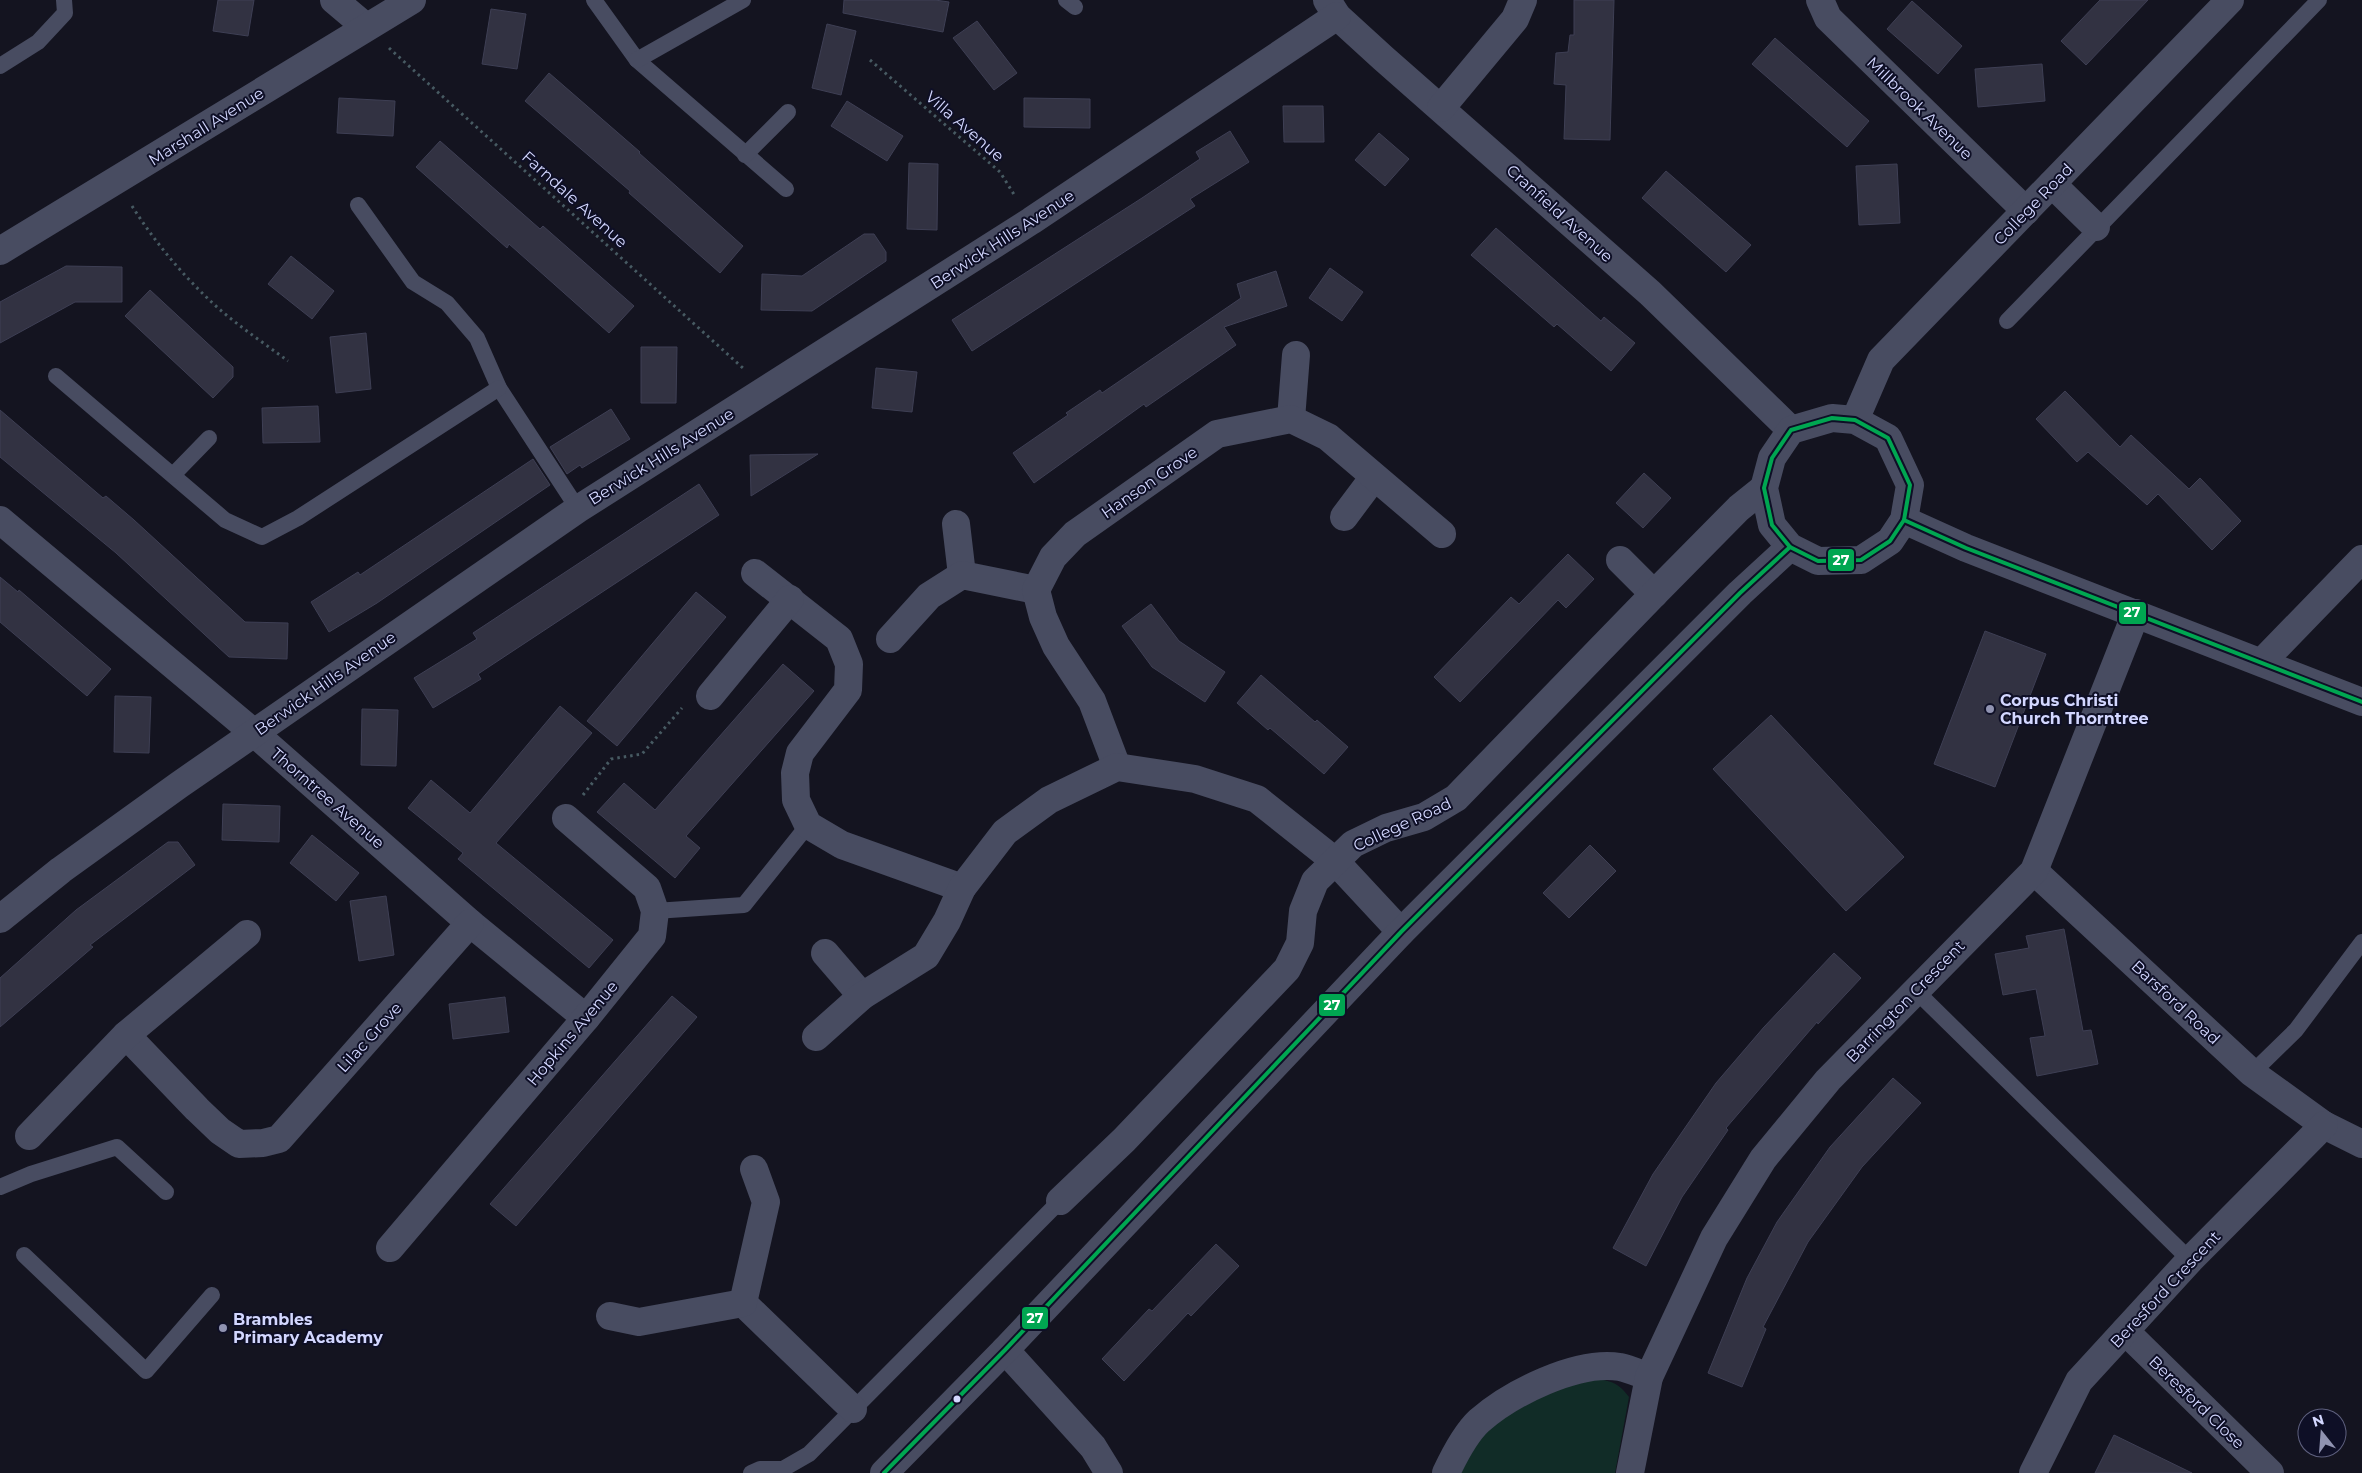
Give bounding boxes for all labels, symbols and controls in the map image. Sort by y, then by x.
street label: Millbrook Avenue [1863,53,1976,164]
street label: Marshall Avenue [145,83,267,170]
street label: Villa Avenue [922,87,1008,166]
street label: Farndale Avenue [518,147,631,252]
street label: College Road [1990,160,2077,249]
street label: Cranfield Avenue [1503,161,1617,266]
street label: Berwick Hills Avenue [927,186,1078,293]
street label: Berwick Hills Avenue [585,404,737,509]
street label: Hanson Grove [1098,442,1201,522]
line badge: 27 [1827,548,1855,572]
text: 27 [1833,551,1850,569]
line badge: 27 [2118,601,2147,625]
text: 27 [2124,603,2141,621]
street label: Berwick Hills Avenue [251,628,399,739]
place label: Corpus Christi Church Thorntree [2000,691,2149,728]
marker: Corpus Christi Church Thorntree [1984,703,1996,715]
street label: Thorntree Avenue [267,744,388,853]
street label: College Road [1350,793,1454,855]
street label: Barrington Crescent [1842,936,1969,1066]
street label: Barsford Road [2127,957,2224,1048]
street label: Hopkins Avenue [523,977,622,1090]
line badge: 27 [1318,993,1346,1017]
text: 27 [1324,996,1341,1014]
street label: Lilac Grove [333,999,406,1076]
street label: Beresford Crescent [2106,1227,2225,1352]
line badge: 27 [1021,1306,1049,1330]
text: 27 [1027,1309,1044,1327]
place label: Brambles Primary Academy [233,1310,383,1347]
marker: Brambles Primary Academy [217,1322,229,1334]
street label: Beresford Close [2145,1352,2248,1453]
unlabelled marker [952,1394,962,1404]
north arrow [2297,1408,2347,1458]
text: N [2310,1410,2326,1431]

